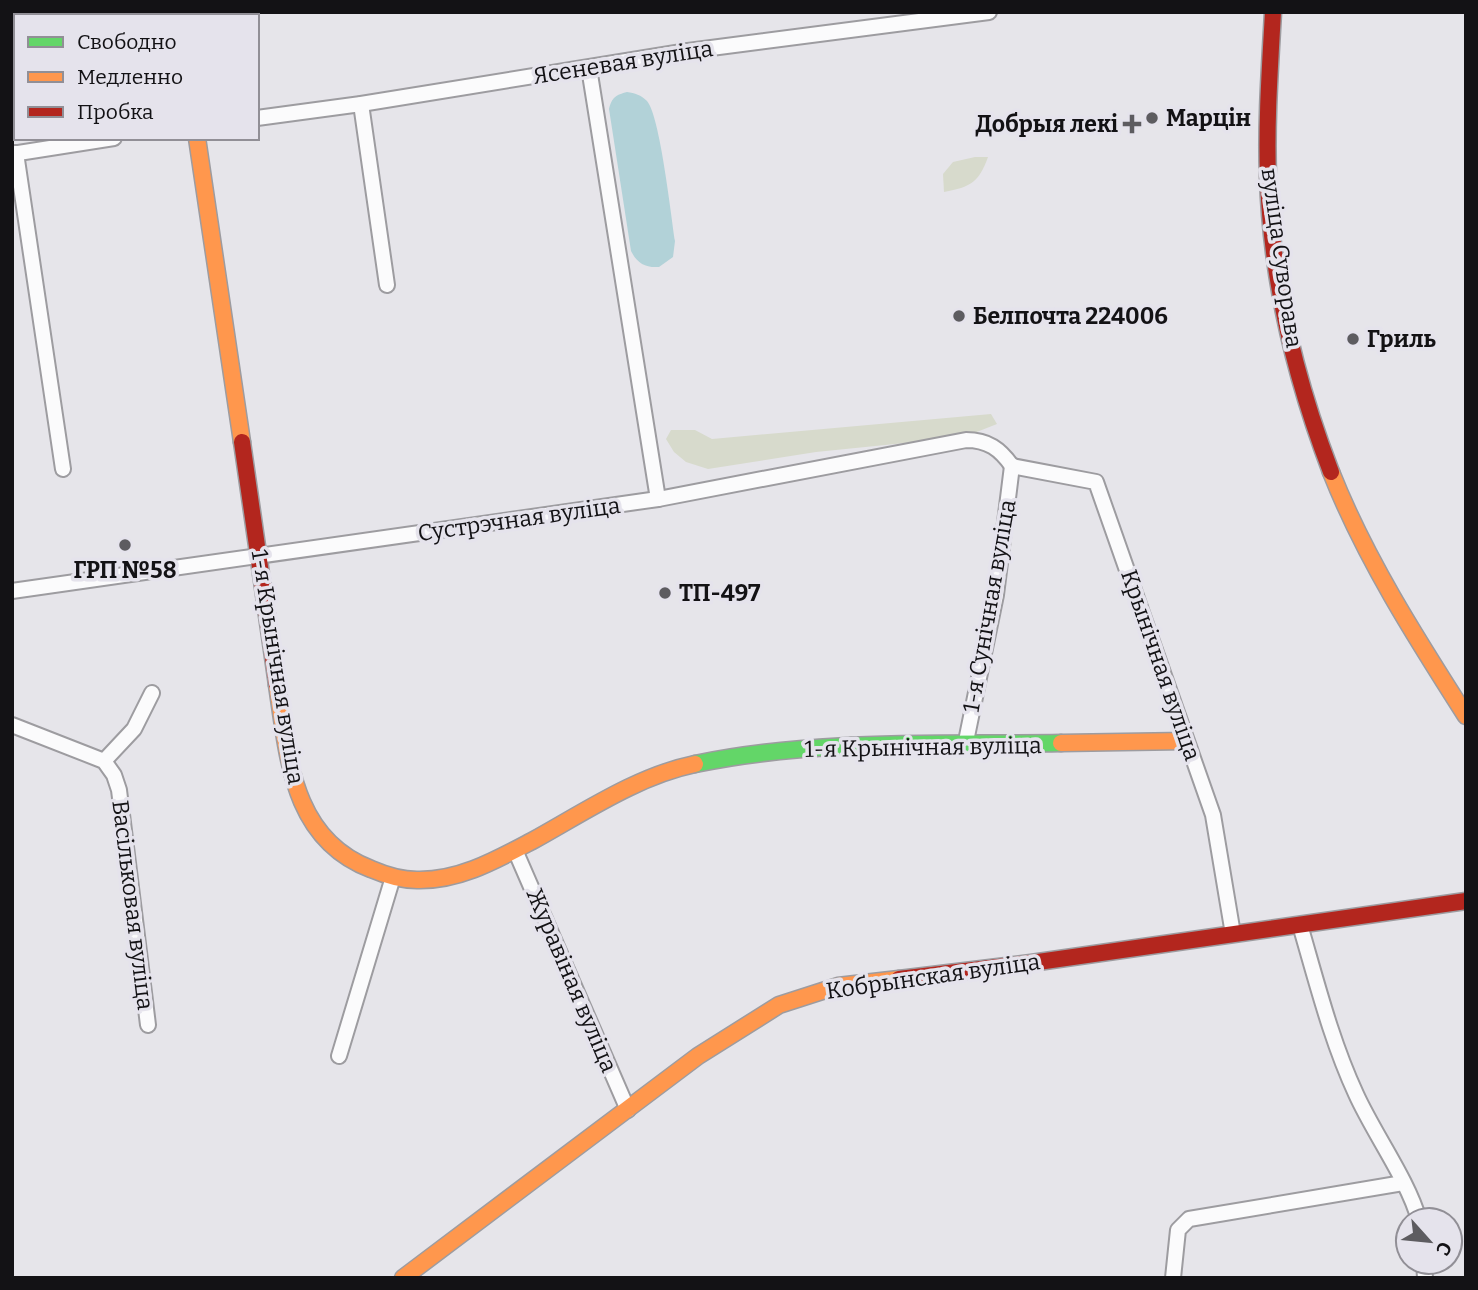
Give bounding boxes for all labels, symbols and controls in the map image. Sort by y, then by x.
legend [14,14,259,140]
text: Свободно [77,29,177,55]
street label: Ясеневая вуліца [531,34,715,90]
text: Медленно [77,64,183,90]
text: Пробка [77,99,154,125]
place label: Марцін [1166,104,1251,132]
place label: Добрыя лекі [976,110,1118,138]
marker: Марцін [1144,110,1160,126]
marker: Добрыя лекі [1124,116,1140,132]
street label: вуліца Суворава [1256,166,1309,350]
place label: Белпочта 224006 [973,302,1168,330]
marker: Белпочта 224006 [951,308,967,324]
place label: Гриль [1367,325,1437,353]
marker: Гриль [1345,331,1361,347]
street label: Сустрэчная вуліца [416,491,623,547]
street label: 1-я Сунічная вуліца [956,497,1022,715]
marker: ГРП №58 [117,537,133,553]
street label: 1-я Крынічная вуліца [246,548,310,787]
place label: ГРП №58 [74,556,176,584]
street label: Крынічная вуліца [1115,566,1207,765]
place label: ТП-497 [679,579,761,607]
marker: ТП-497 [657,585,673,601]
street label: 1-я Крынічная вуліца [804,731,1042,763]
street label: Васільковая вуліца [106,798,160,1012]
street label: Журавіная вуліца [520,884,624,1077]
street label: Кобрынская вуліца [824,947,1042,1005]
north arrow [1394,1206,1464,1276]
text: С [1431,1238,1457,1259]

